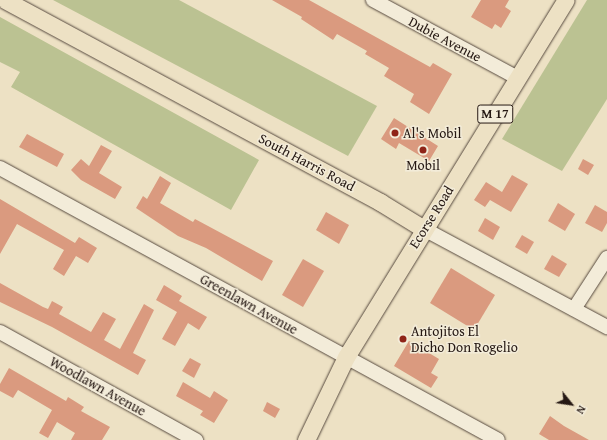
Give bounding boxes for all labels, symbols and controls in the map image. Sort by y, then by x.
street label: Dubie Avenue [406,13,484,65]
road number: M 17 [477,103,513,125]
place label: Al's Mobil [403,125,461,141]
marker: Al's Mobil [390,128,400,138]
street label: South Harris Road [256,130,358,194]
marker: Mobil [418,145,428,155]
place label: Mobil [406,157,440,173]
street label: Ecorse Road [405,183,457,251]
street label: Greenlawn Avenue [197,270,301,338]
place label: Antojitos El Dicho Don Rogelio [411,323,518,356]
marker: Antojitos El Dicho Don Rogelio [398,334,408,344]
street label: Woodlawn Avenue [47,353,149,419]
north arrow [551,384,591,424]
text: N [573,403,590,417]

